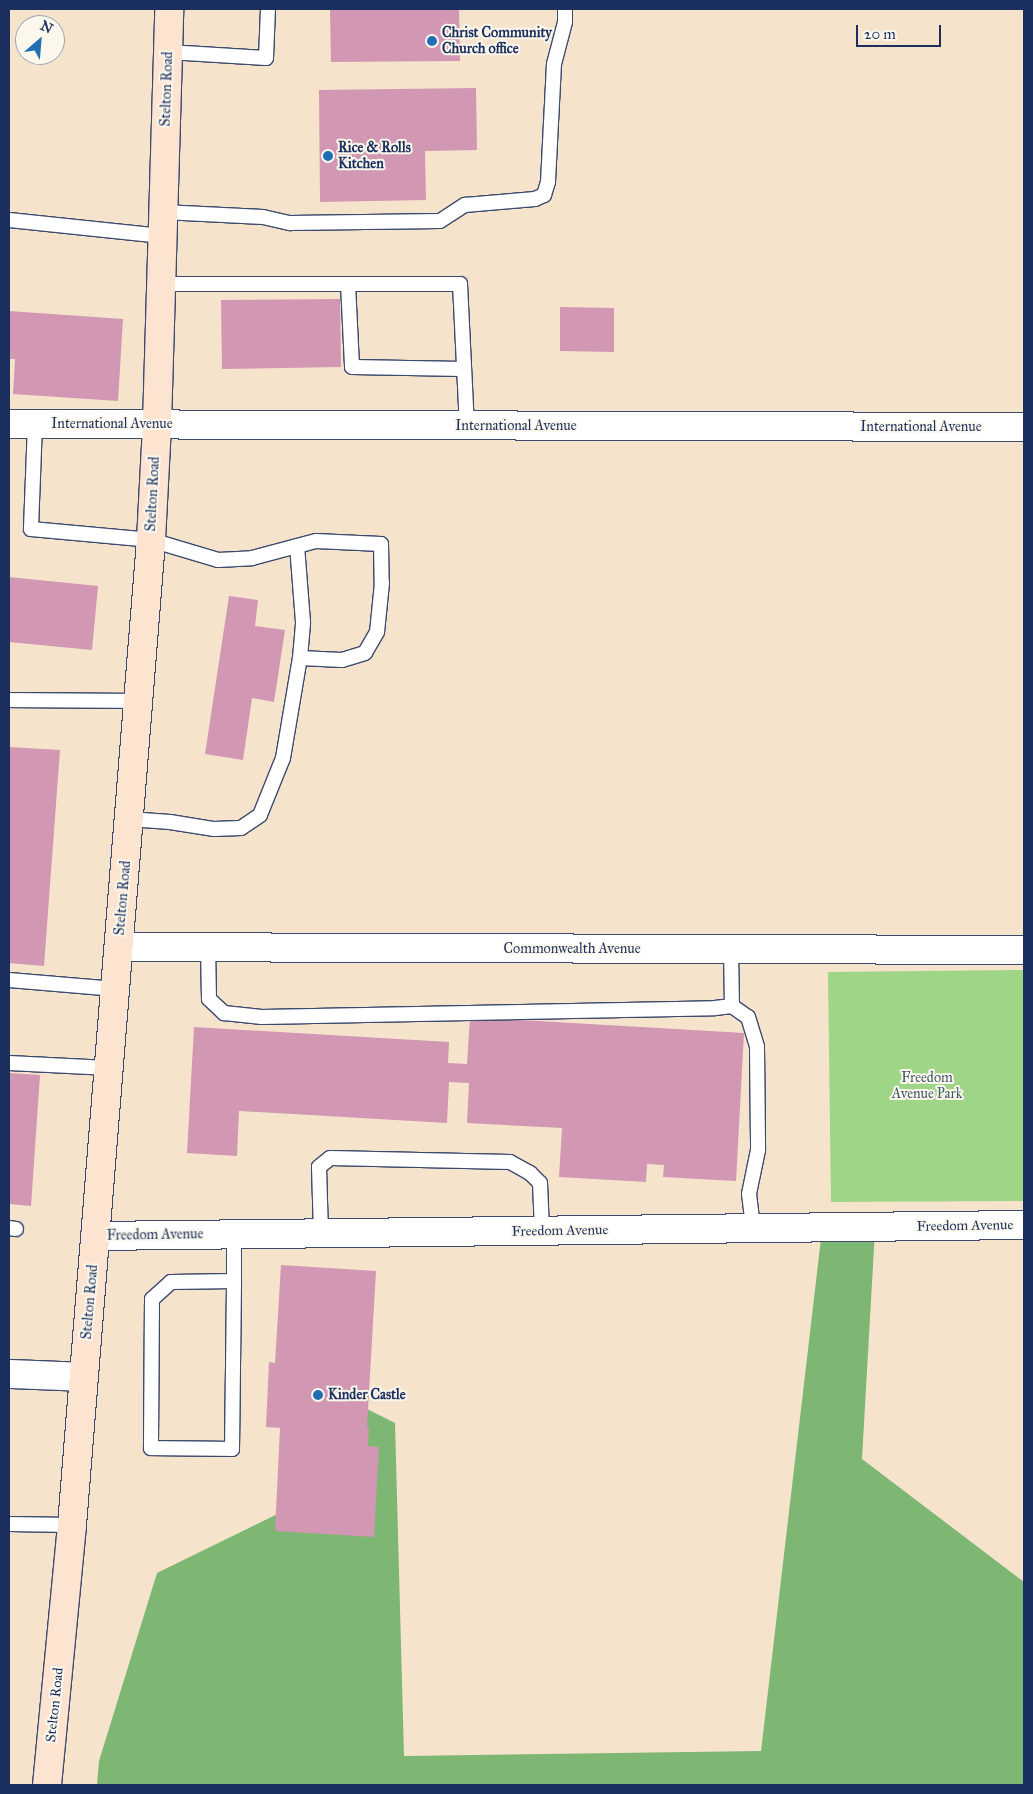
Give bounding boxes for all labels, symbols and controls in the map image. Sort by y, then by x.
north arrow [15,15,65,65]
scale bar [858,15,943,47]
text: N [37,17,56,37]
place label: Christ Community Church office [442,25,552,58]
text: 20 m [864,25,896,43]
marker: Christ Community Church office [426,35,438,47]
street label: Stelton Road [157,51,177,127]
place label: Rice & Rolls Kitchen [338,140,411,172]
marker: Rice & Rolls Kitchen [322,150,334,162]
street label: International Avenue [51,416,173,432]
street label: International Avenue [455,418,577,434]
street label: International Avenue [860,419,982,435]
street label: Stelton Road [143,456,163,532]
street label: Stelton Road [111,860,135,936]
street label: Commonwealth Avenue [503,941,641,957]
park label: Freedom Avenue Park [892,1070,962,1102]
street label: Freedom Avenue [917,1217,1013,1235]
street label: Freedom Avenue [512,1222,608,1240]
street label: Freedom Avenue [107,1226,203,1244]
street label: Stelton Road [78,1264,102,1340]
place label: Kinder Castle [328,1387,406,1403]
marker: Kinder Castle [312,1389,324,1401]
street label: Stelton Road [43,1667,67,1743]

